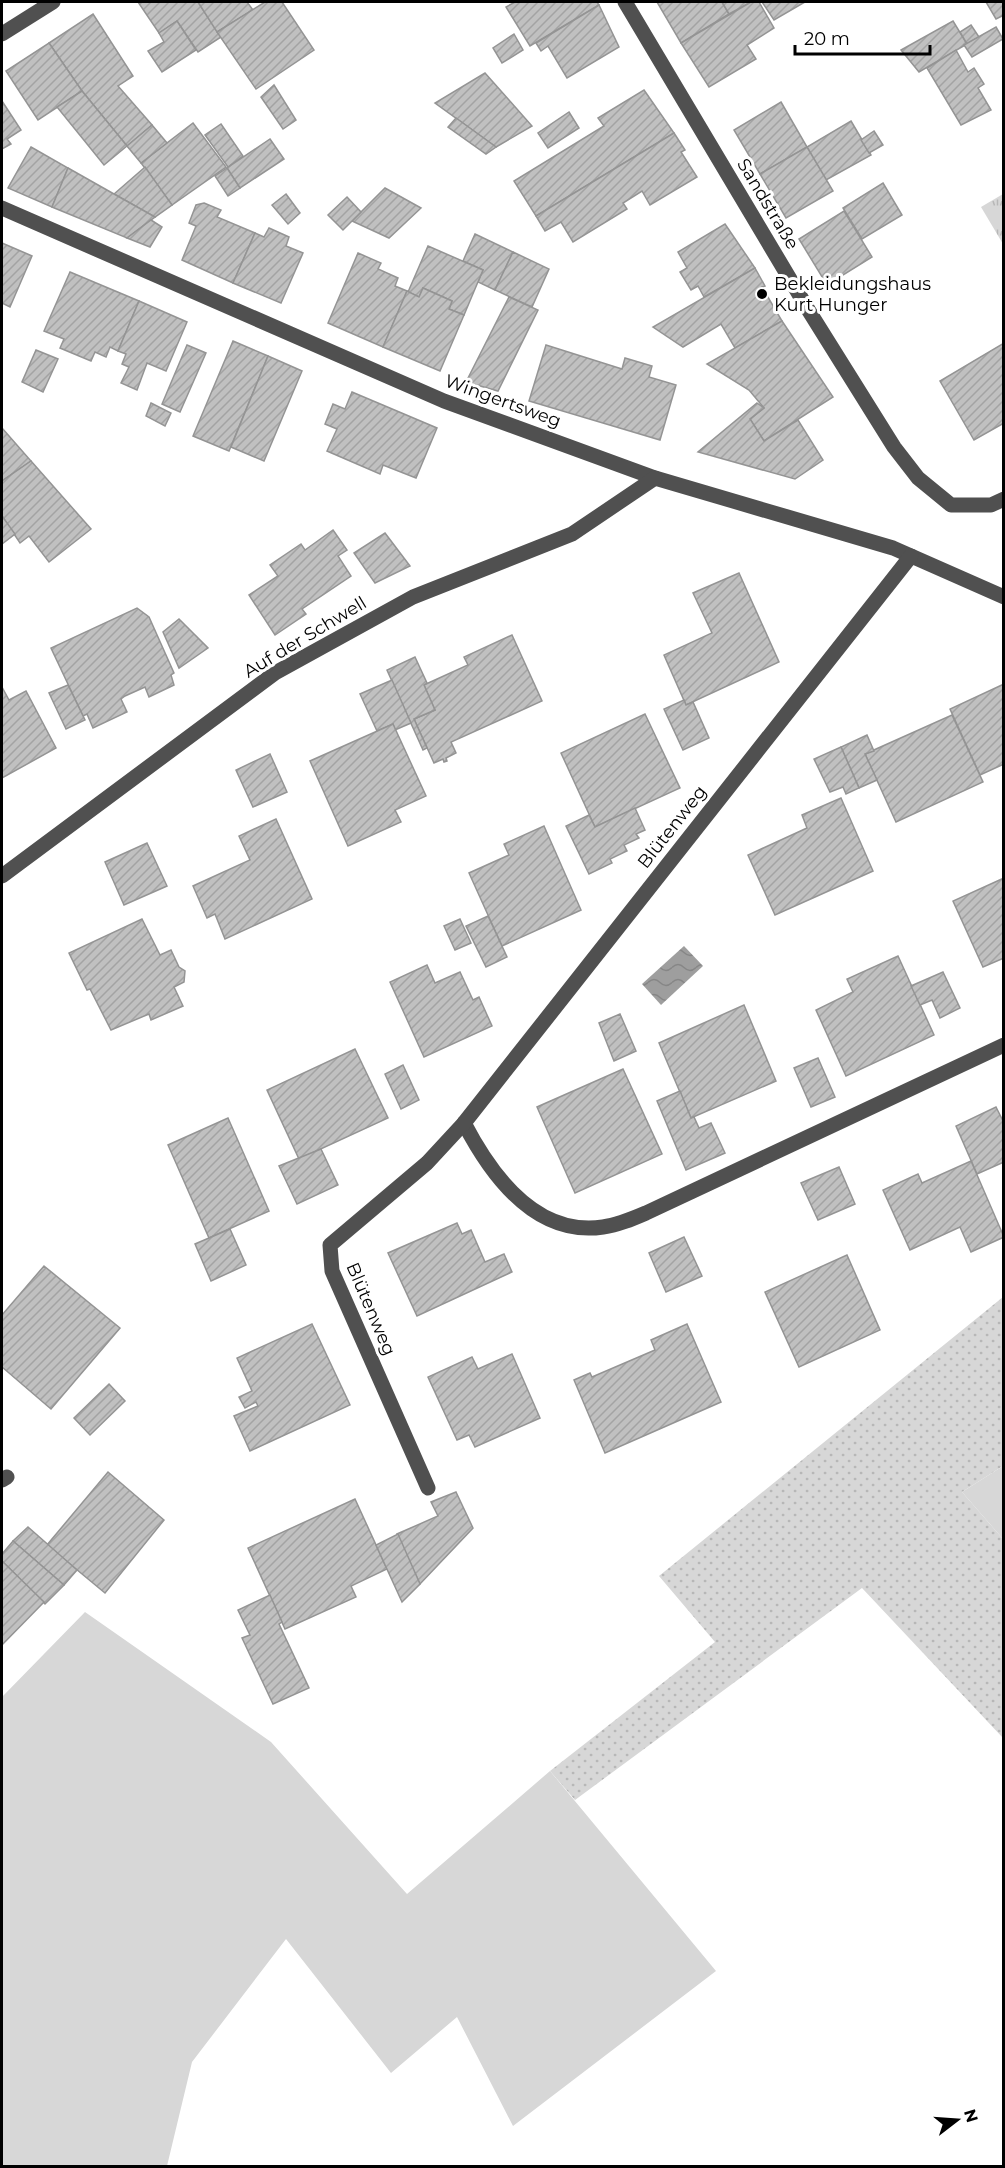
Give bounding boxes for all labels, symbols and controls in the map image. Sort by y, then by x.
scale bar [795,18,930,56]
text: 20 m [804,28,850,50]
street label: Sandstraße [732,155,804,254]
place label: Bekleidungshaus Kurt Hunger [774,273,931,316]
marker: Bekleidungshaus Kurt Hunger [755,287,769,301]
street label: Wingertsweg [442,370,564,432]
street label: Auf der Schwell [239,592,371,682]
street label: Blütenweg [633,781,711,873]
street label: Blütenweg [342,1259,400,1359]
north arrow [927,2090,987,2150]
text: N [960,2107,982,2125]

